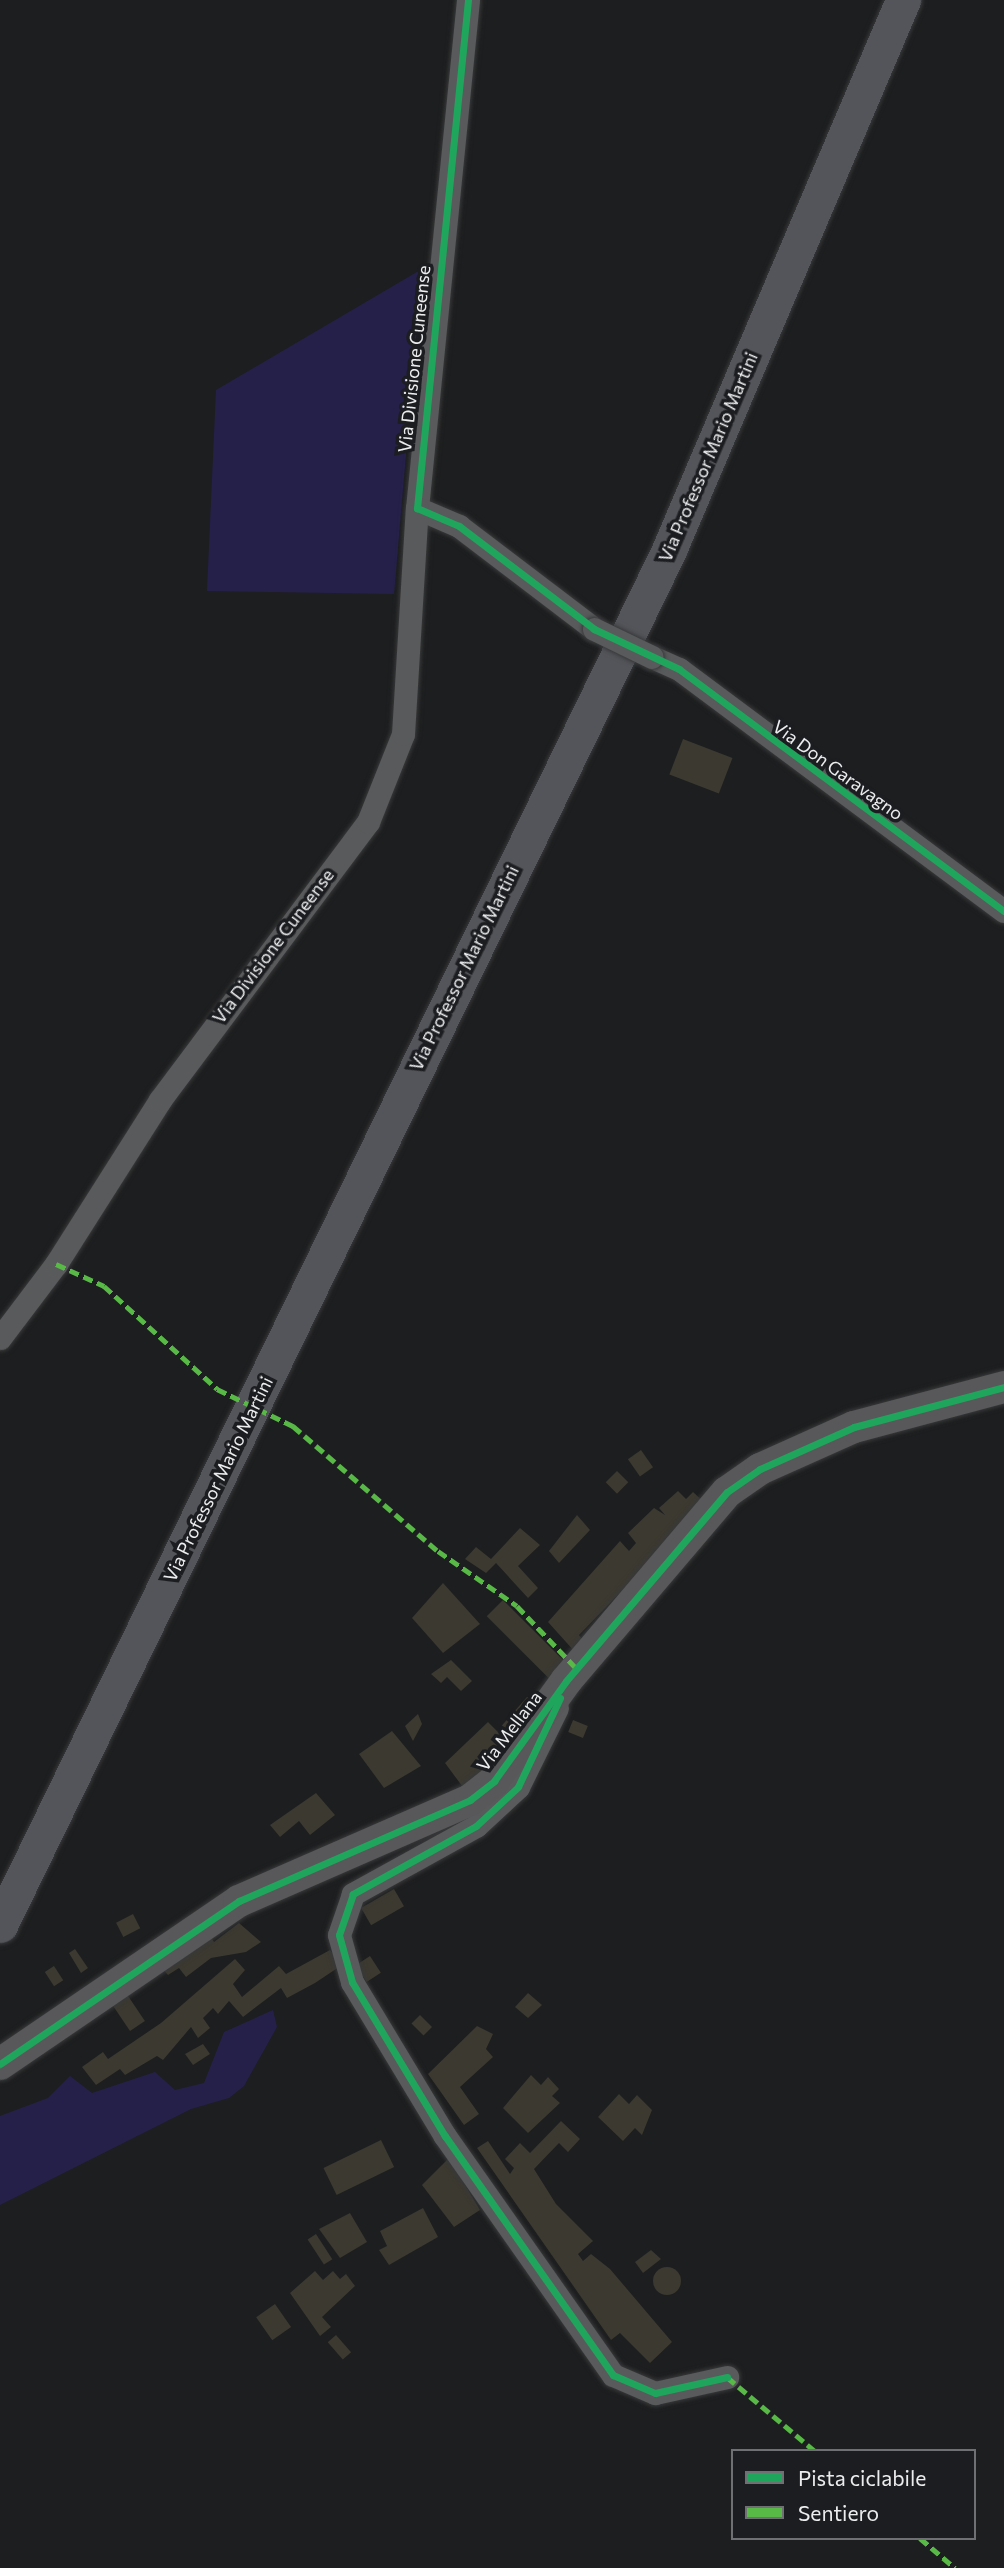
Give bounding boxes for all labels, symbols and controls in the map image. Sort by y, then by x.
street label: Via Divisione Cuneense [393,264,435,454]
street label: Via Professor Mario Martini [654,349,762,565]
street label: Via Don Garavagno [769,715,907,825]
street label: Via Professor Mario Martini [405,862,523,1074]
street label: Via Divisione Cuneense [208,864,338,1028]
street label: Via Professor Mario Martini [159,1373,277,1585]
street label: Via Mellana [472,1687,546,1775]
legend [731,2449,976,2540]
text: Pista ciclabile [798,2465,926,2490]
text: Sentiero [798,2500,879,2525]

